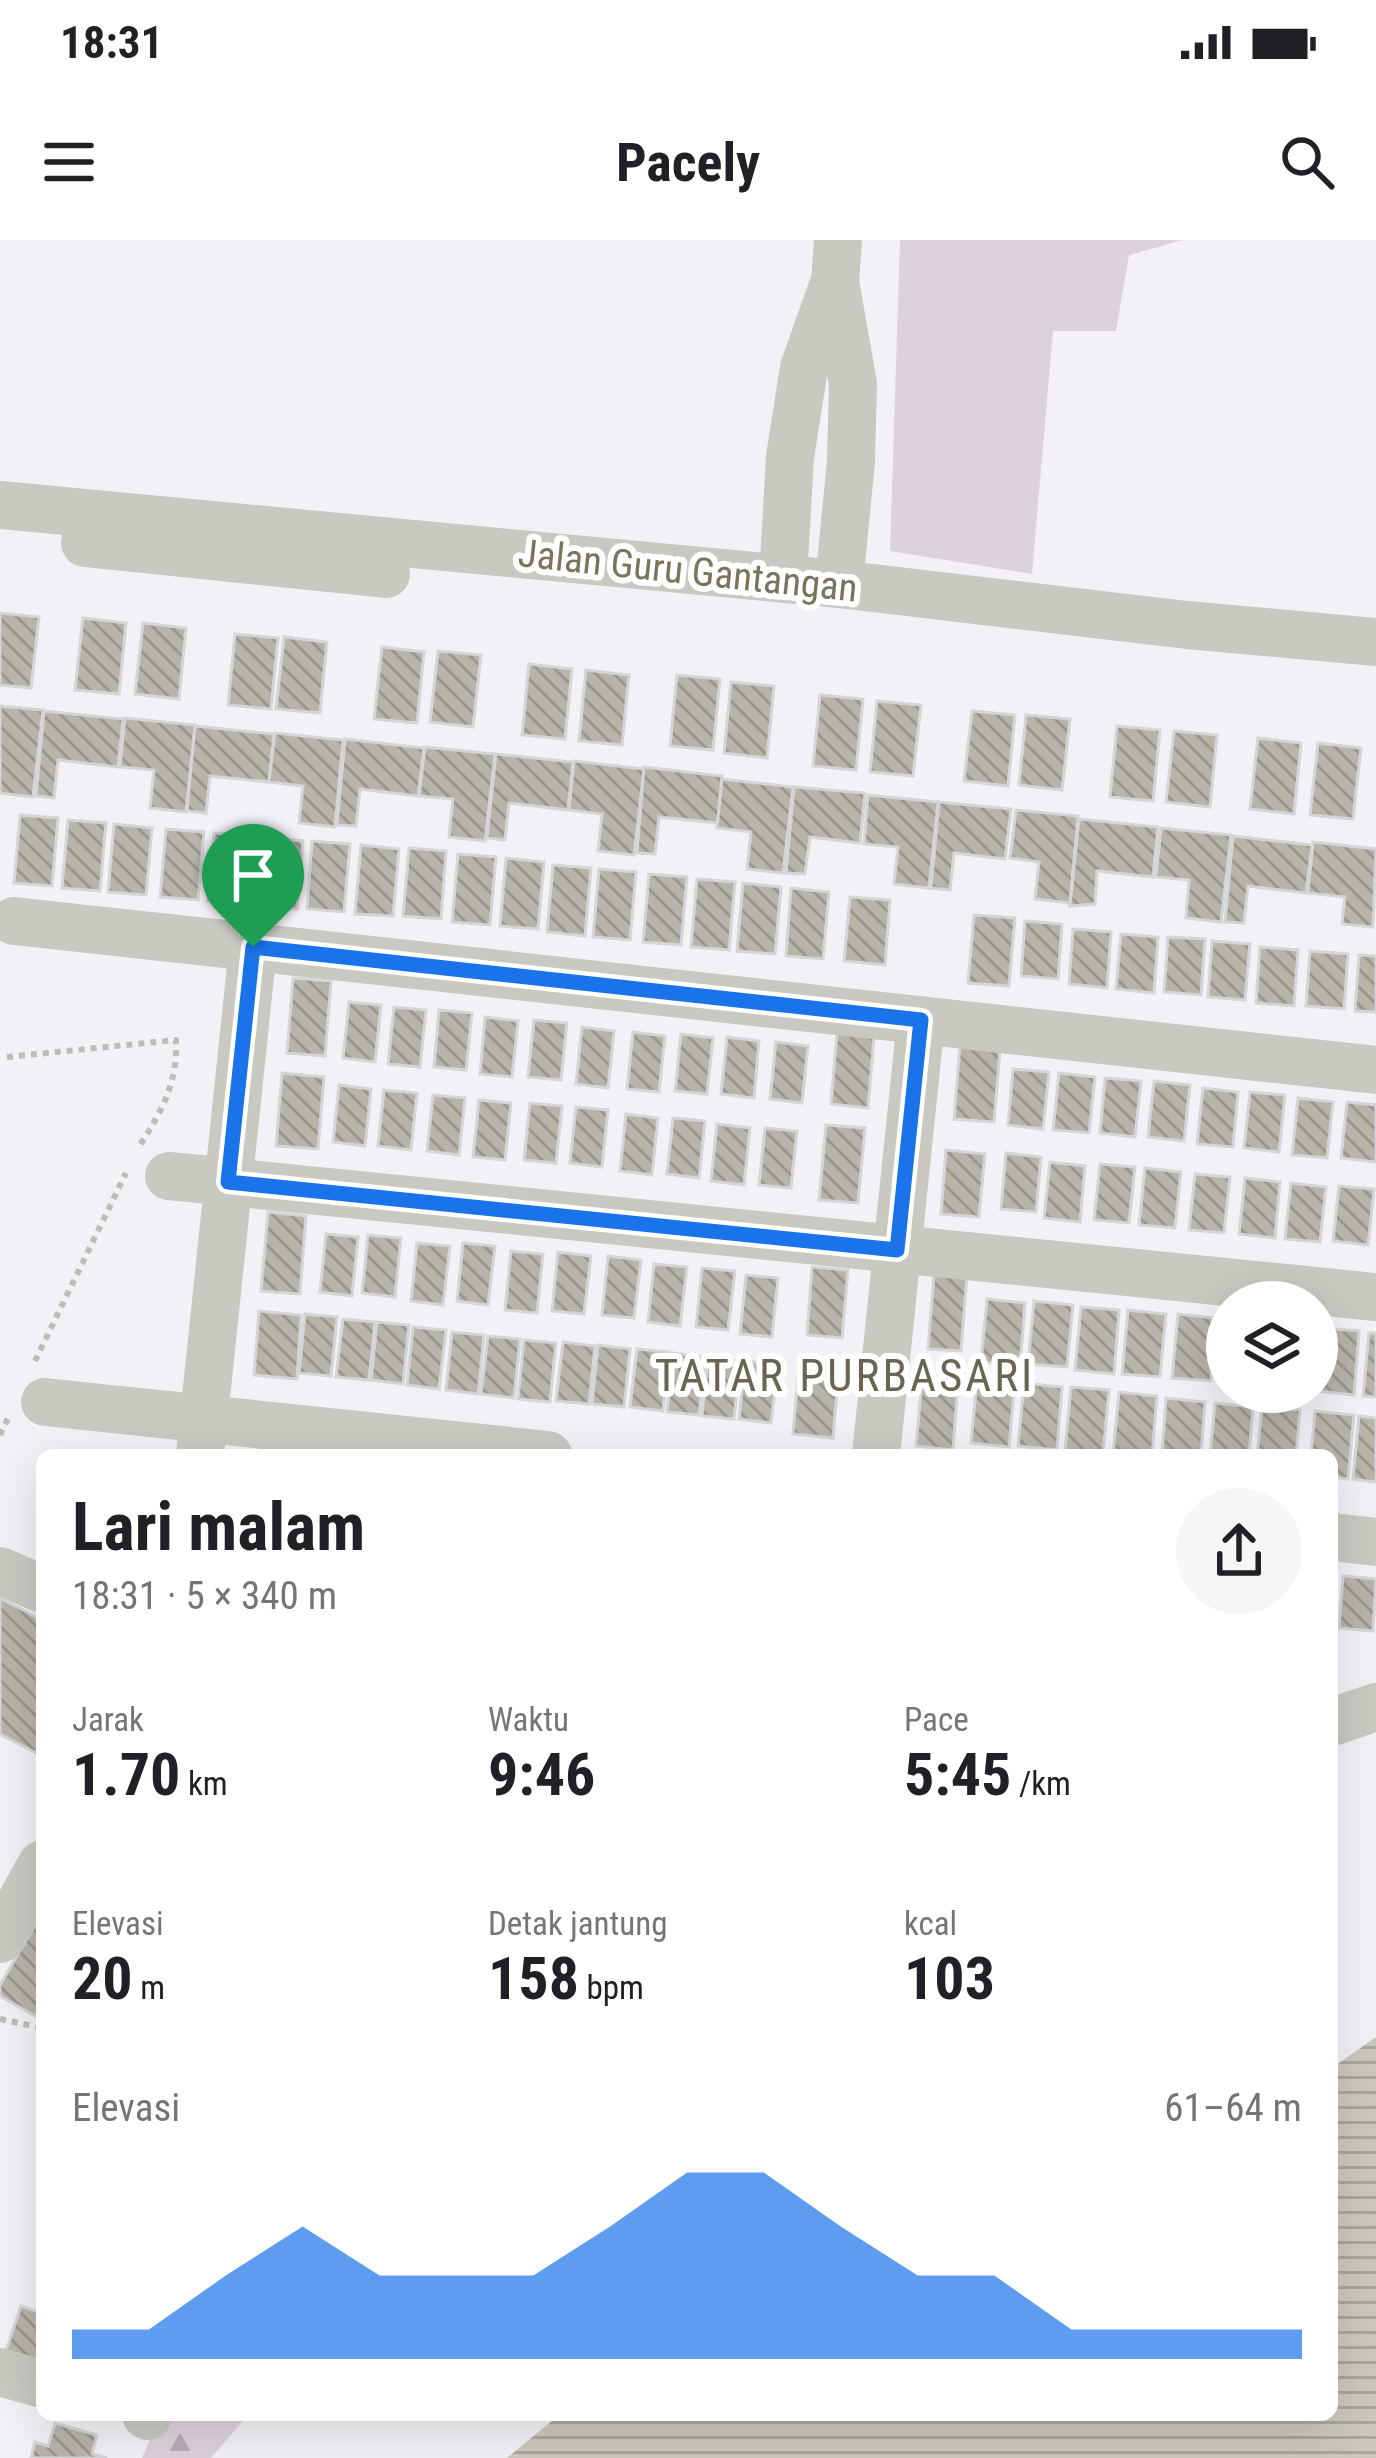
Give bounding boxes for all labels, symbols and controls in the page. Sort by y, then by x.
text: 18:31 [60,16,163,69]
icon: menu [36,129,102,195]
icon: search [1274,129,1340,195]
text: Pacely [616,131,760,194]
street label: Jalan Guru Gantangan [516,530,860,612]
pin [202,824,304,947]
icon: arrive [220,842,286,908]
map controls [1206,1281,1338,1413]
button: layers [1206,1281,1338,1413]
district label: TATAR PURBASARI [655,1349,1035,1402]
button: share [1176,1488,1302,1614]
text: Lari malam [72,1489,365,1566]
text: 18:31 · 5 × 340 m [72,1573,337,1619]
text: Jarak [72,1700,144,1739]
text: Waktu [488,1700,569,1739]
text: Pace [904,1700,969,1739]
text: 1.70 [72,1739,180,1810]
text: 9:46 [488,1739,595,1810]
text: 5:45 [904,1739,1011,1810]
text: km [180,1764,228,1803]
text: /km [1011,1764,1071,1803]
text: Elevasi [72,1904,164,1943]
text: Detak jantung [488,1904,668,1943]
text: kcal [904,1904,957,1943]
text: 20 [72,1943,133,2014]
text: 158 [488,1943,579,2014]
text: 103 [904,1943,995,2014]
text: m [133,1968,165,2007]
text: bpm [579,1968,644,2007]
text: Elevasi [72,2085,180,2131]
text: 61–64 m [1164,2085,1302,2131]

